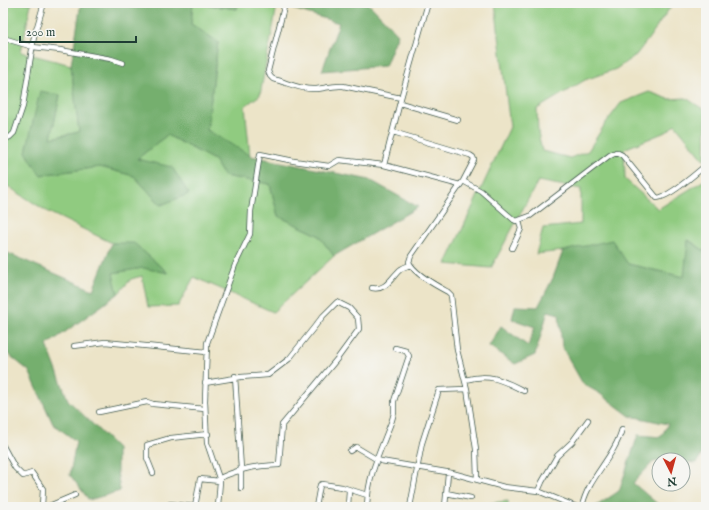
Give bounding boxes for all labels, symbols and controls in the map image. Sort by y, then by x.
scale bar [20,18,136,44]
text: 200 m [26,25,55,40]
north arrow [651,452,691,492]
text: N [666,473,678,488]

